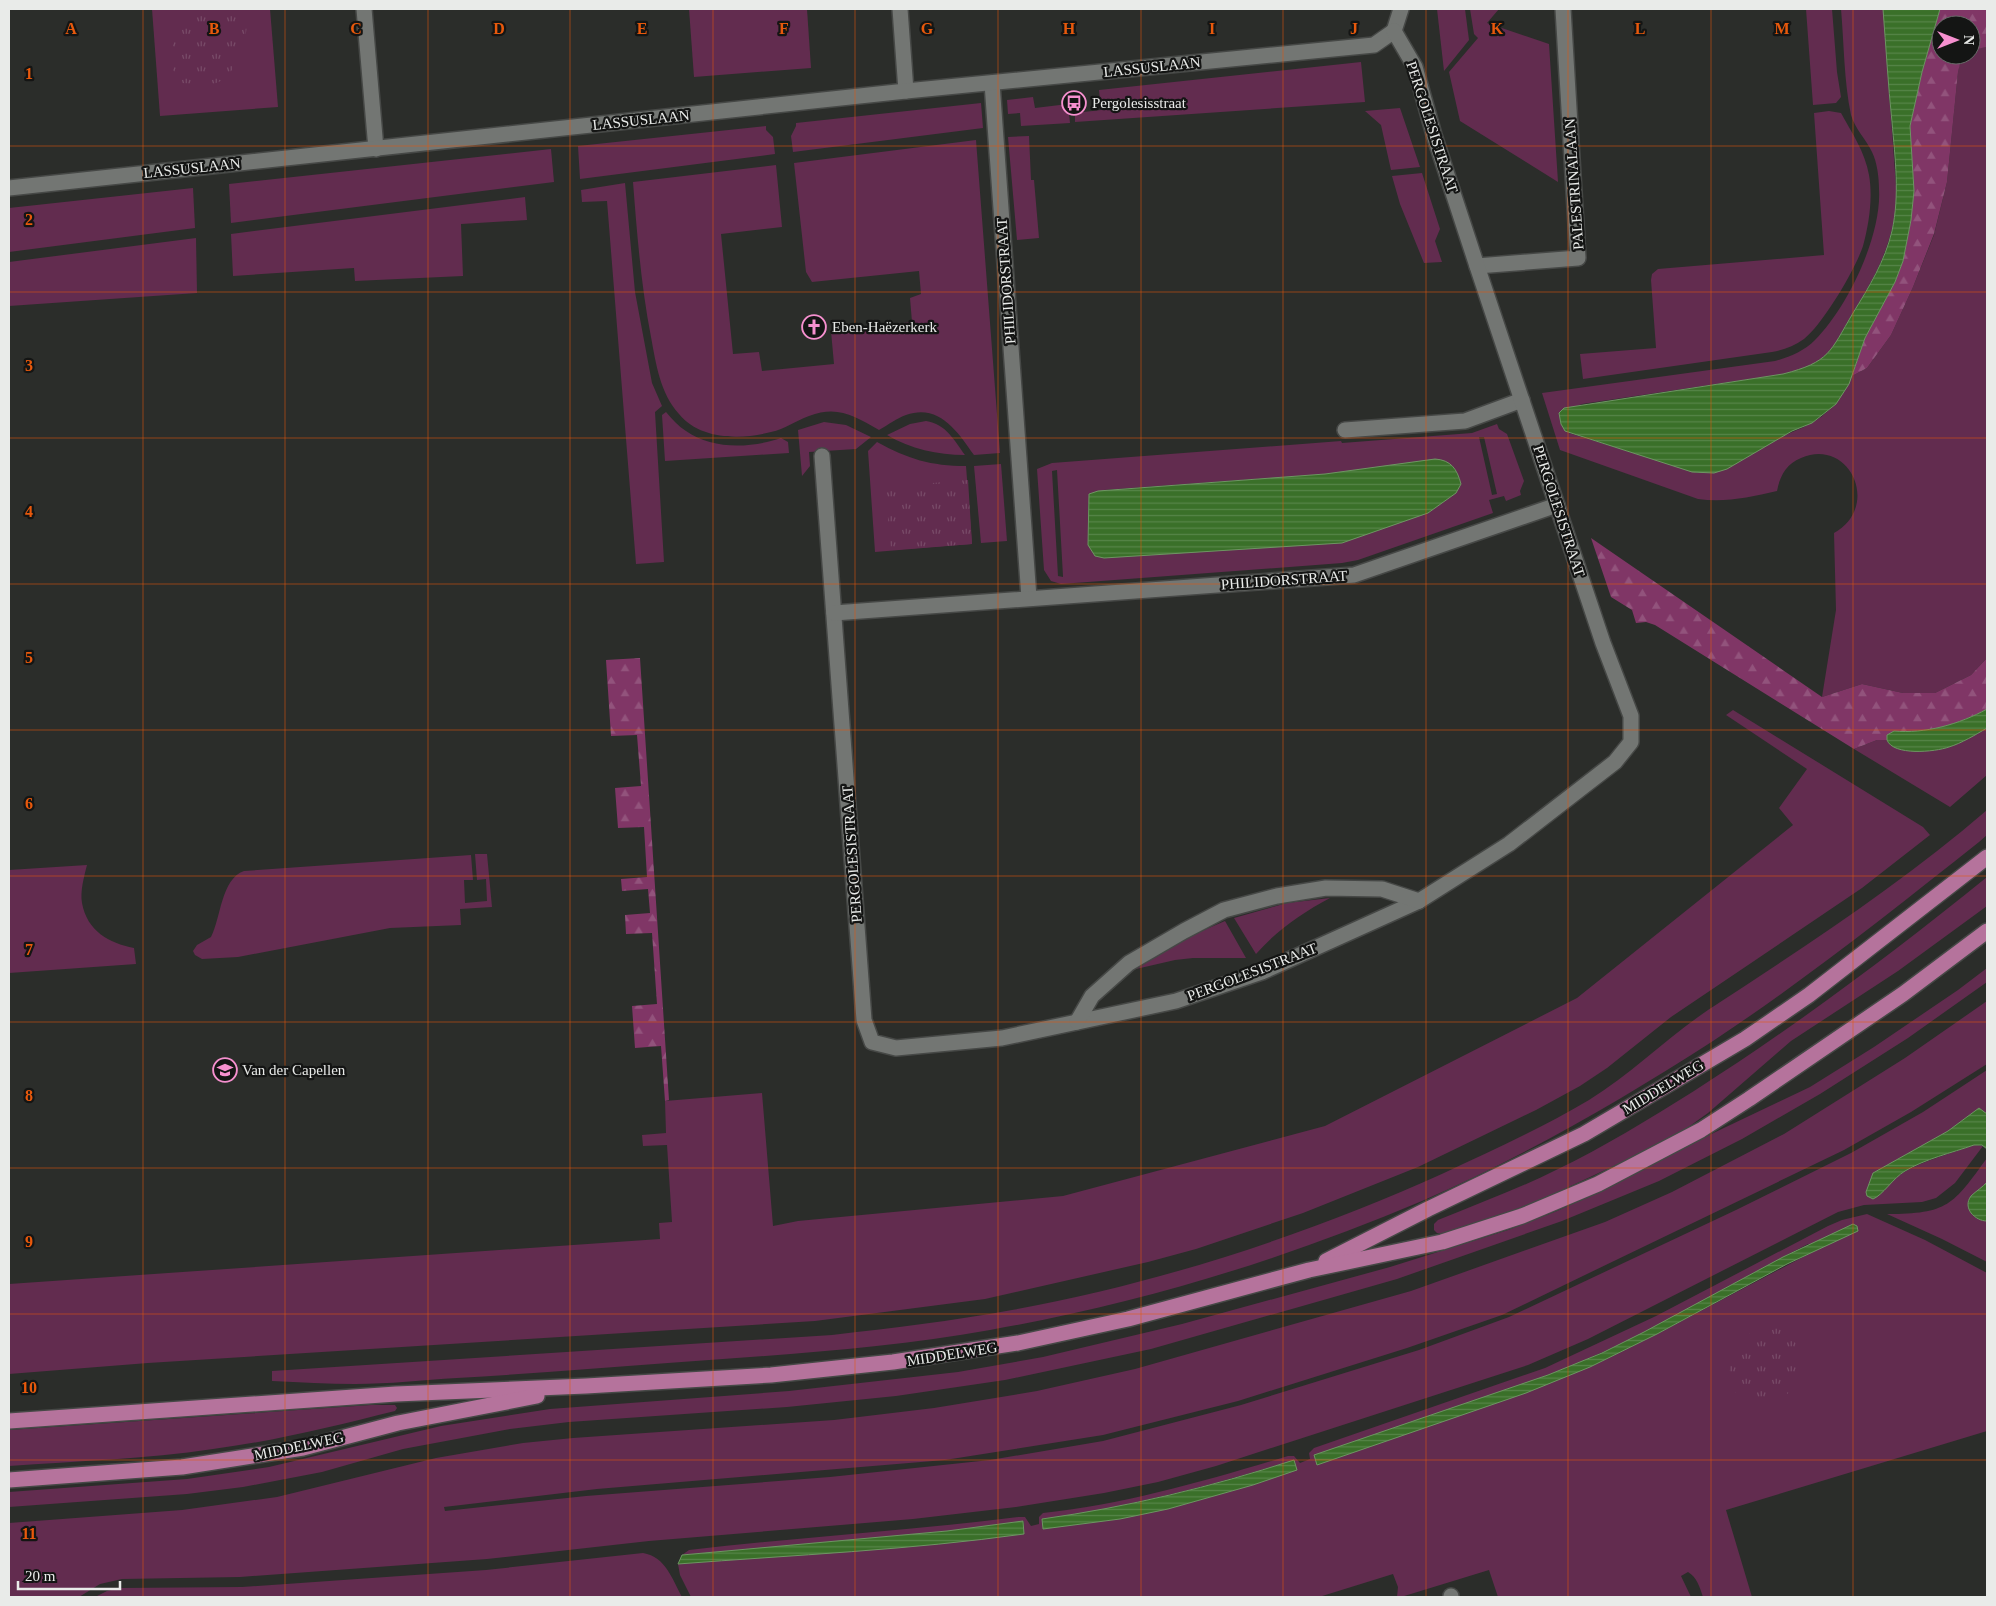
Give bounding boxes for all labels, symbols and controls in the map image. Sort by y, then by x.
north arrow [1931,15,1981,65]
text: A [65,20,77,37]
text: B [209,20,220,37]
text: C [350,20,362,37]
text: D [493,20,505,37]
text: E [637,20,647,37]
text: F [779,20,789,37]
text: G [921,20,934,37]
text: H [1063,20,1076,37]
text: I [1209,20,1215,37]
text: J [1350,20,1358,37]
text: K [1491,20,1504,37]
text: L [1635,20,1645,37]
text: M [1774,20,1790,37]
text: N [1961,35,1976,45]
street label: LASSUSLAAN [1103,54,1201,80]
street label: PERGOLESISTRAAT [1403,59,1461,195]
text: 1 [25,65,33,82]
bus stop icon: Pergolesisstraat [1061,90,1087,116]
place label: Pergolesisstraat [1092,95,1187,111]
street label: LASSUSLAAN [592,107,690,133]
street label: PALESTRINALAAN [1561,117,1587,250]
street label: LASSUSLAAN [143,155,241,181]
text: 2 [25,211,33,228]
street label: PHILIDORSTRAAT [994,217,1018,345]
church icon: Eben-Haëzerkerk [801,314,827,340]
place label: Eben-Haëzerkerk [832,319,937,335]
text: 3 [25,357,33,374]
street label: PERGOLESISTRAAT [1530,443,1588,579]
text: 4 [25,503,33,520]
street label: PHILIDORSTRAAT [1220,568,1348,592]
text: 5 [25,649,33,666]
street label: PERGOLESISTRAAT [839,785,865,923]
text: 6 [25,795,33,812]
street label: PERGOLESISTRAAT [1185,940,1319,1004]
text: 7 [25,941,33,958]
school or university icon: Van der Capellen [212,1057,238,1083]
street label: MIDDELWEG [1620,1057,1706,1117]
place label: Van der Capellen [242,1062,346,1078]
text: 8 [25,1087,33,1104]
text: 9 [25,1233,33,1250]
street label: MIDDELWEG [906,1339,999,1369]
text: 10 [21,1379,37,1396]
street label: MIDDELWEG [253,1429,346,1463]
text: 11 [21,1525,37,1542]
scale bar [18,1558,120,1590]
text: 20 m [25,1568,56,1584]

